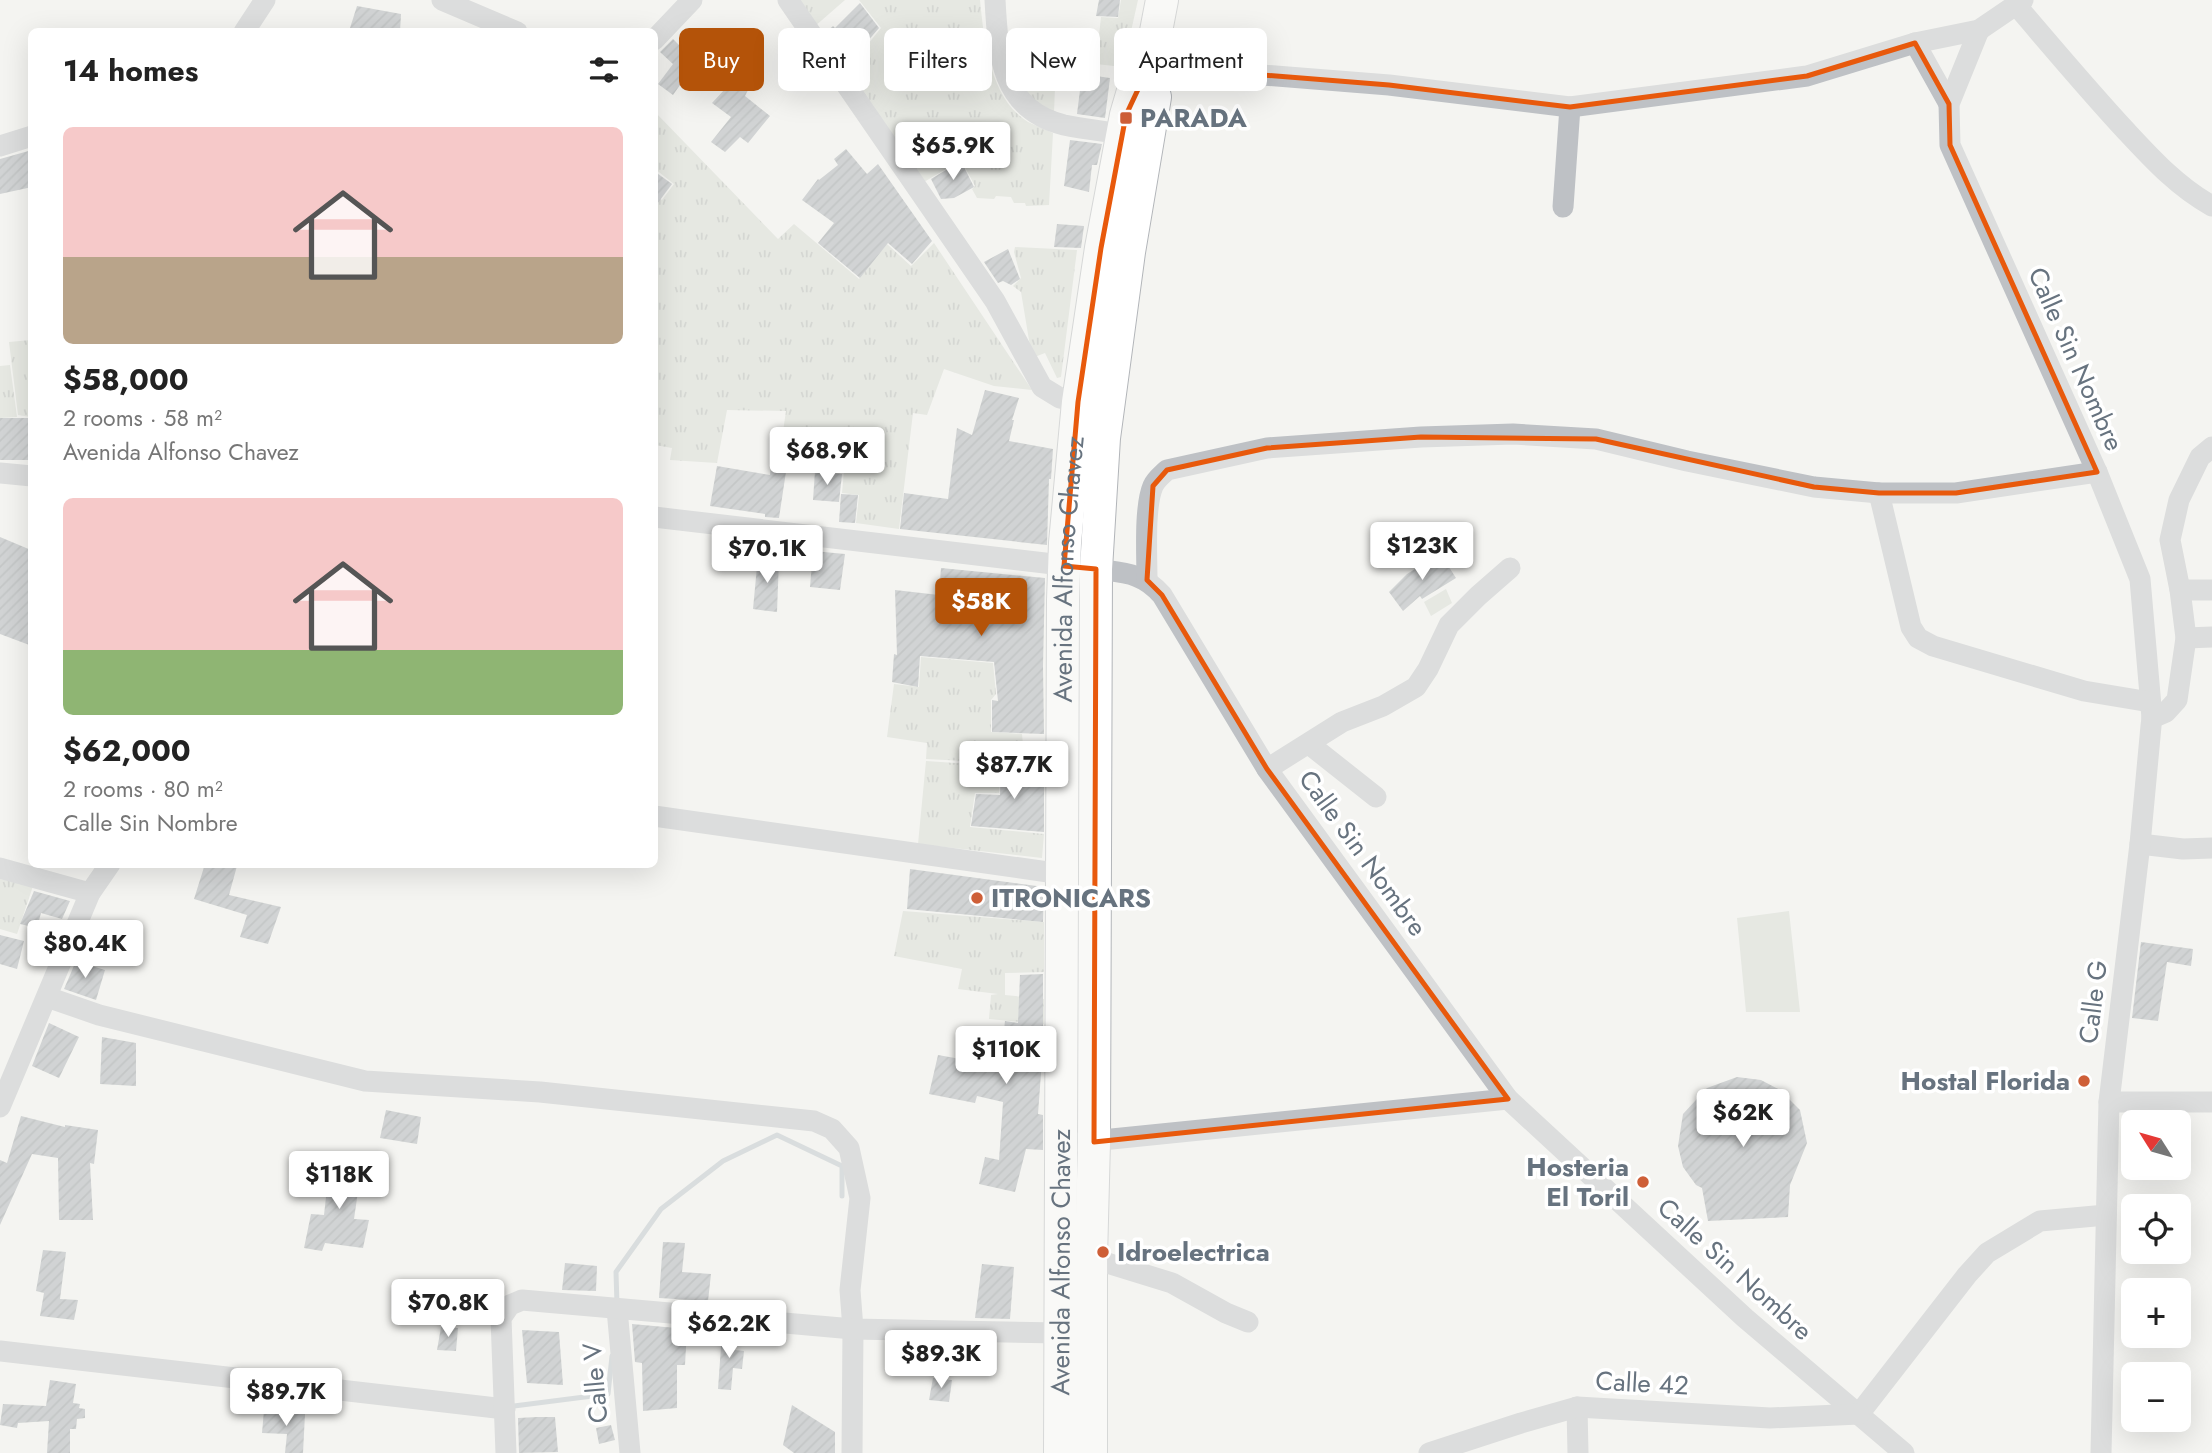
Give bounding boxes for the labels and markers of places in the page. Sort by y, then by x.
place label: PARADA [1140,99,1248,137]
marker: PARADA [1118,110,1134,126]
pin: $65.9K [896,122,1010,182]
pin: $68.9K [770,428,884,487]
pin: $123K [1373,522,1471,582]
pin: $70.1K [710,526,824,585]
pin: $58K [940,578,1022,638]
pin: $87.7K [957,742,1071,801]
place label: ITRONICARS [991,879,1151,917]
marker: ITRONICARS [969,890,985,906]
pin: $80.4K [28,920,142,980]
pin: $110K [957,1026,1055,1086]
place label: Hostal Florida [1901,1062,2070,1100]
marker: Hostal Florida [2076,1073,2092,1089]
pin: $62K [1702,1090,1784,1149]
place label: Hosteria El Toril [1526,1148,1629,1216]
pin: $118K [290,1152,388,1211]
marker: Hosteria El Toril [1635,1174,1651,1190]
place label: Idroelectrica [1117,1233,1270,1271]
marker: Idroelectrica [1095,1244,1111,1260]
pin: $70.8K [391,1280,505,1339]
pin: $62.2K [672,1300,786,1360]
pin: $89.3K [884,1330,998,1390]
pin: $89.7K [229,1368,343,1428]

